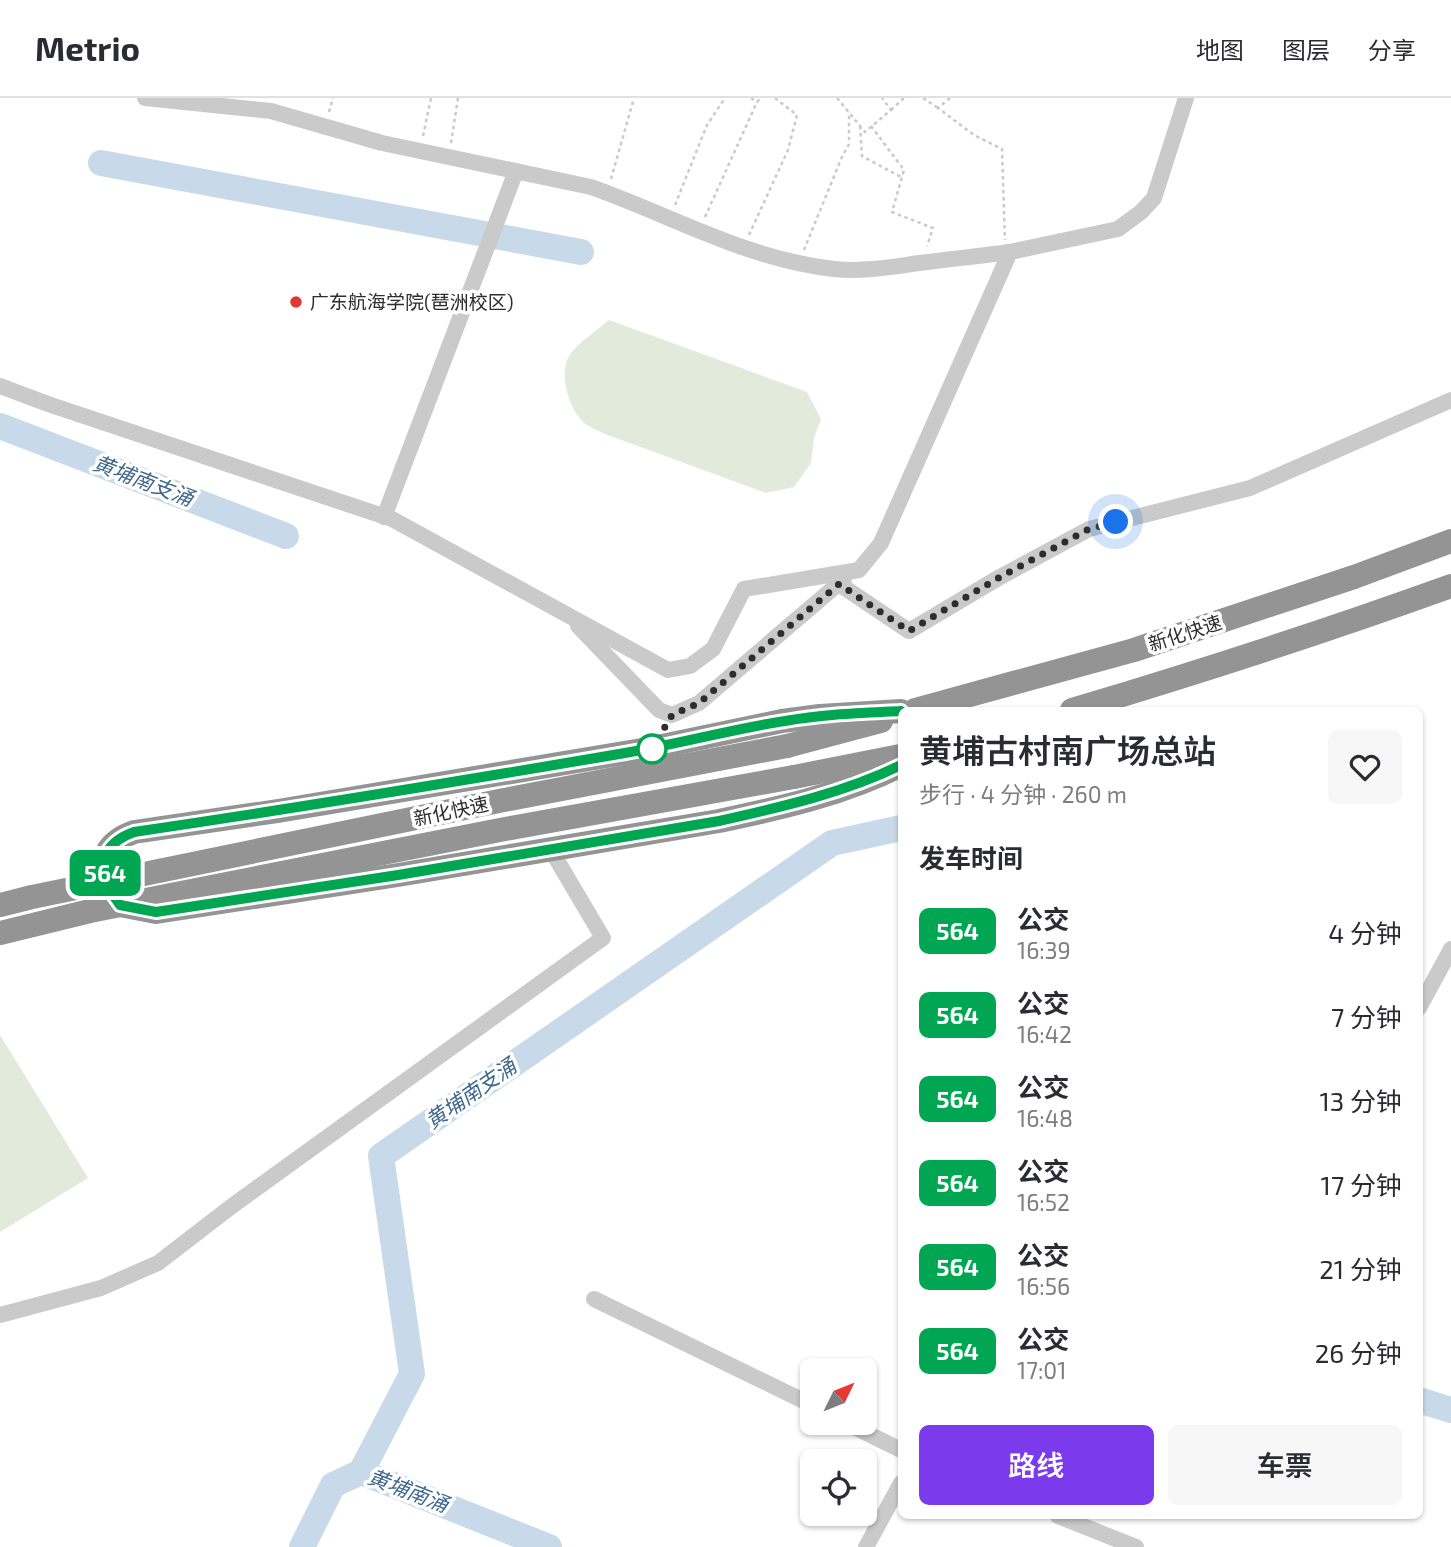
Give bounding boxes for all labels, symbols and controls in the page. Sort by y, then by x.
text: Metrio [35,28,140,68]
text: 地图 [1196,35,1244,64]
text: 图层 [1282,35,1330,64]
text: 分享 [1368,35,1416,64]
place label: 广东航海学院(琶洲校区) [310,290,514,313]
marker: 广东航海学院(琶洲校区) [288,294,304,310]
water label: 黄埔南支涌 [90,449,199,511]
your location [1098,504,1133,539]
street label: 新化快速 [1145,610,1225,655]
text: 黄埔古村南广场总站 [919,730,1216,770]
button: heart [1328,730,1402,804]
unlabelled marker [637,734,667,764]
text: 步行 · 4 分钟 · 260 m [919,780,1127,808]
street label: 新化快速 [411,791,490,830]
text: 发车时间 [919,842,1023,873]
line badge: 564 [65,850,145,896]
text: 564 [84,858,126,887]
text: 公交 [1017,903,1069,934]
text: 564 [936,916,979,945]
text: 4 分钟 [1328,917,1402,948]
text: 16:39 [1017,936,1071,964]
text: 公交 [1017,987,1069,1018]
text: 564 [936,1000,979,1029]
text: 7 分钟 [1331,1001,1402,1032]
text: 16:42 [1017,1020,1072,1048]
water label: 黄埔南支涌 [420,1051,522,1133]
text: 公交 [1017,1071,1069,1102]
text: 564 [936,1084,979,1113]
text: 13 分钟 [1319,1085,1402,1116]
text: 16:48 [1017,1104,1073,1132]
text: 公交 [1017,1155,1069,1186]
text: 564 [936,1168,979,1197]
text: 17 分钟 [1321,1169,1402,1200]
text: 16:52 [1017,1188,1070,1216]
text: 公交 [1017,1239,1069,1270]
text: 564 [936,1252,979,1281]
text: 21 分钟 [1319,1253,1402,1284]
text: 16:56 [1017,1272,1070,1300]
text: 公交 [1017,1323,1069,1354]
text: 564 [936,1336,979,1365]
text: 26 分钟 [1315,1337,1402,1368]
text: 17:01 [1017,1356,1066,1384]
north arrow [800,1358,877,1435]
map controls [800,1358,877,1526]
button: 路线 [919,1425,1154,1505]
button: 车票 [1168,1425,1402,1505]
button: locate [800,1449,877,1526]
water label: 黄埔南涌 [365,1463,454,1517]

